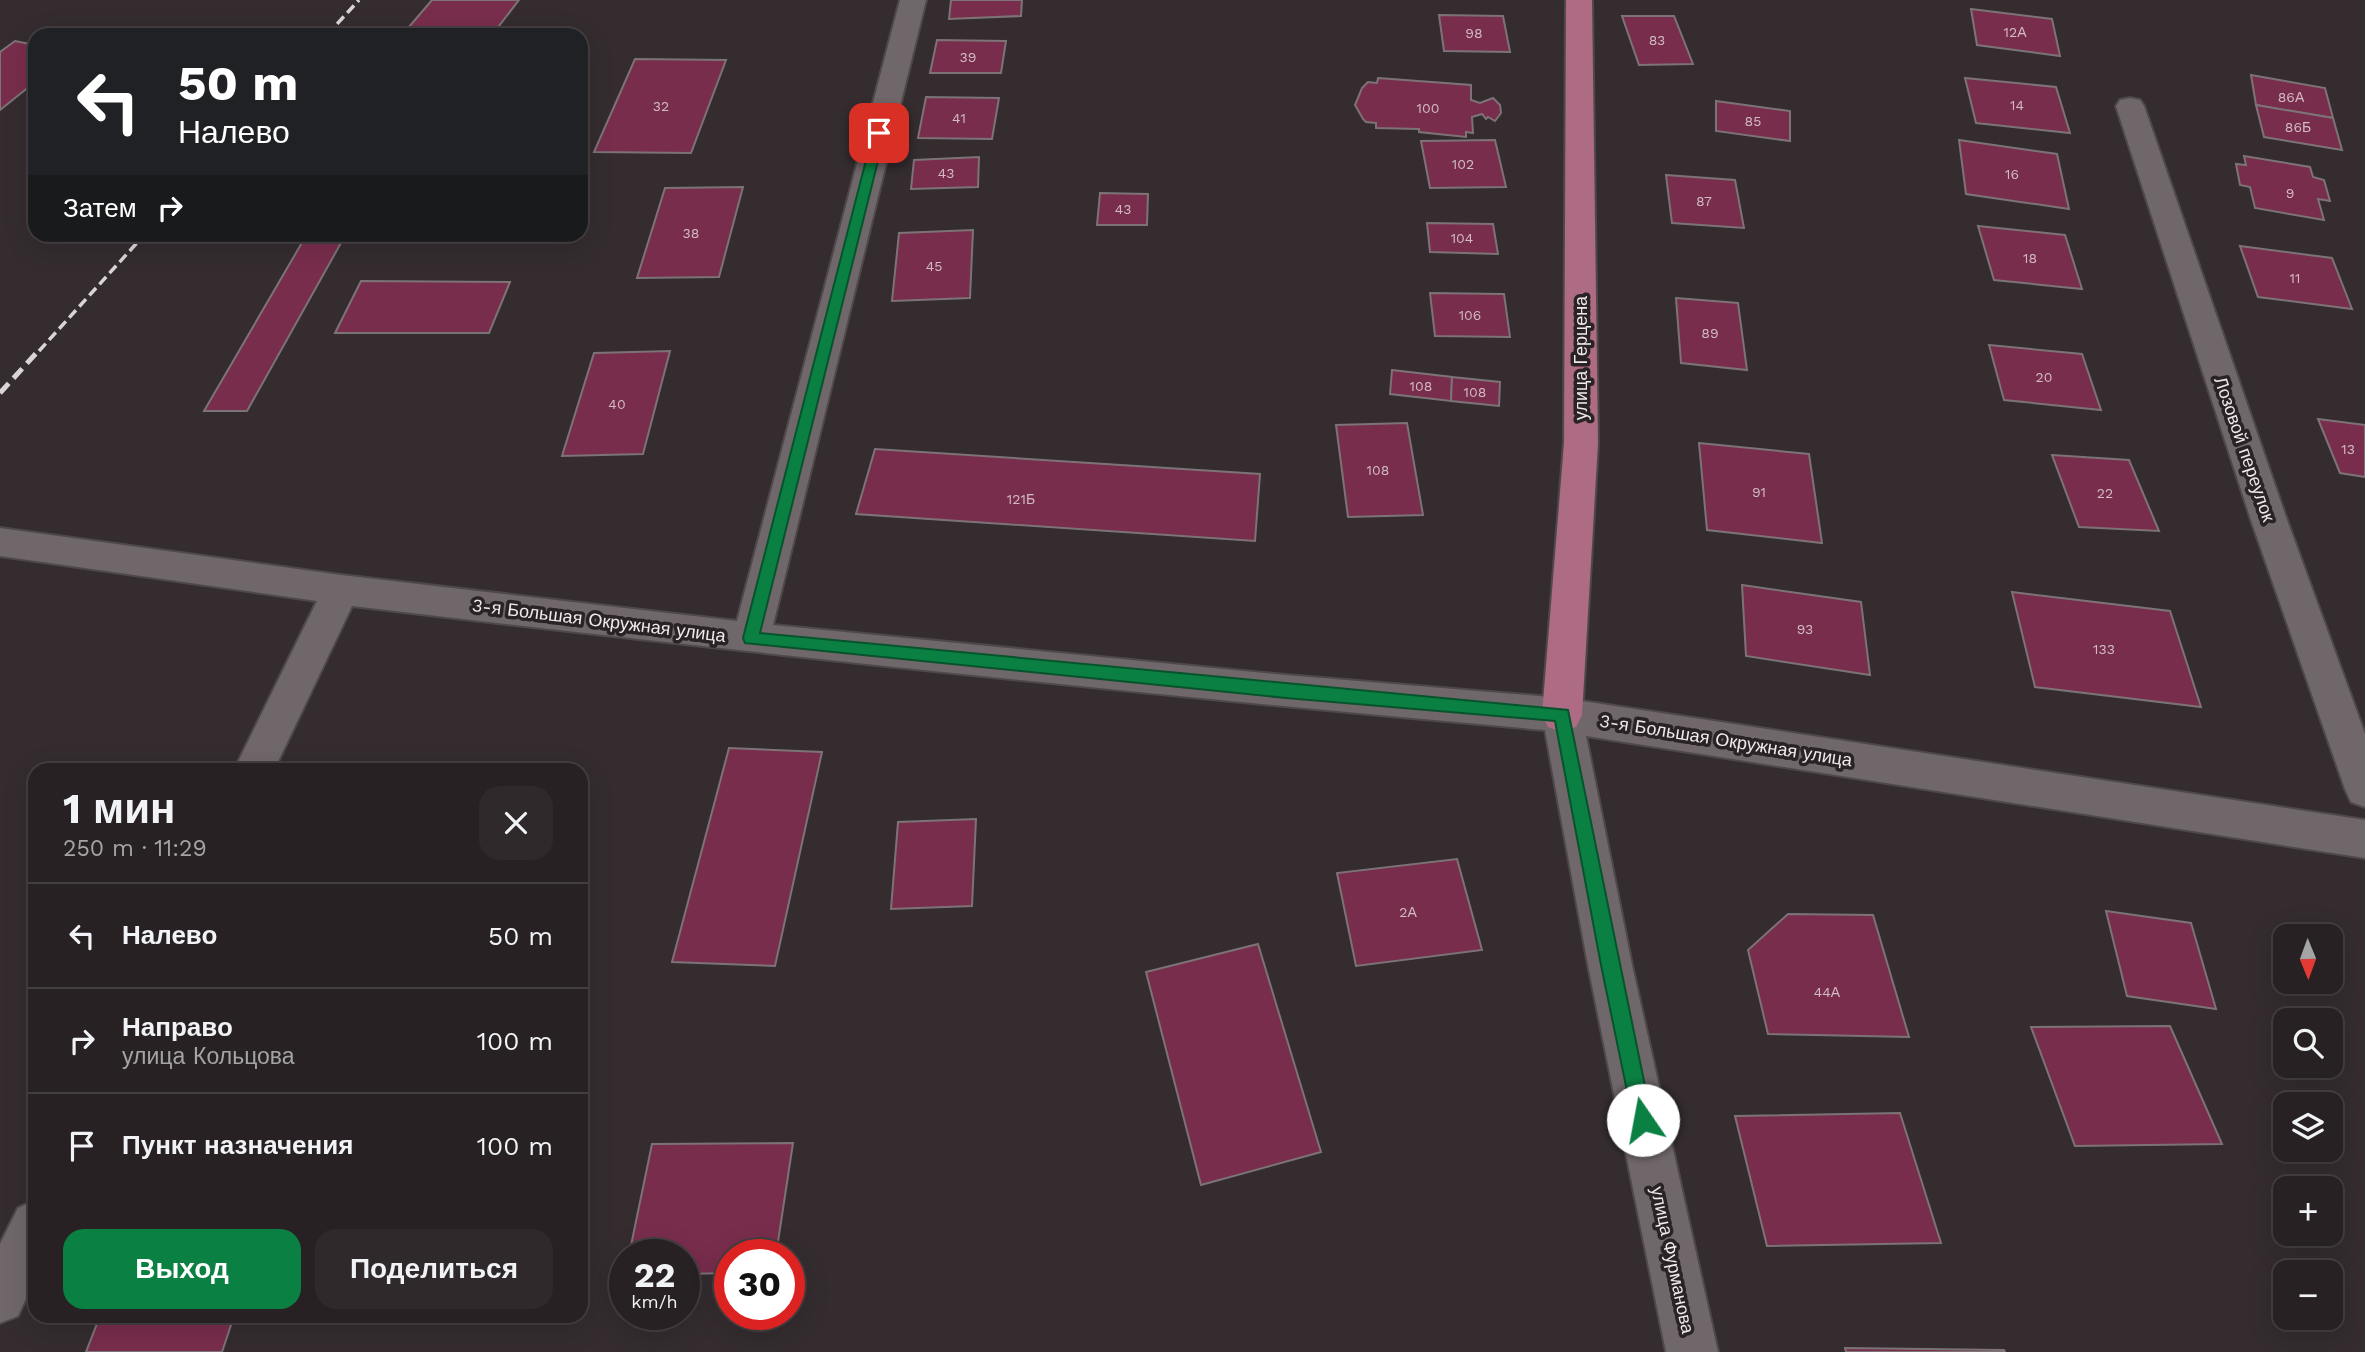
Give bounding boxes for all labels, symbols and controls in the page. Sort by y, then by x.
house number: 12А [2004,24,2027,40]
house number: 98 [1465,25,1483,41]
house number: 83 [1649,32,1665,48]
house number: 39 [960,49,976,65]
text: 50 m [178,54,298,112]
icon: left [63,56,154,147]
house number: 86А [2278,89,2305,105]
house number: 14 [2010,97,2024,113]
house number: 32 [653,98,669,114]
house number: 100 [1417,100,1439,116]
pin [849,103,909,163]
house number: 41 [952,110,966,126]
text: Налево [178,113,290,151]
house number: 85 [1745,113,1761,129]
icon: arrive [860,114,898,152]
house number: 86Б [2285,119,2311,135]
house number: 102 [1452,156,1474,172]
house number: 43 [938,165,954,181]
house number: 16 [2005,166,2019,182]
house number: 9 [2286,185,2294,201]
icon: right [151,189,189,227]
text: Затем [63,193,137,223]
house number: 87 [1696,193,1712,209]
house number: 43 [1115,201,1131,217]
house number: 38 [683,225,699,241]
house number: 104 [1451,230,1473,246]
house number: 18 [2023,250,2037,266]
house number: 45 [926,258,942,274]
house number: 11 [2290,270,2300,286]
street label: улица Герцена [1570,295,1591,420]
house number: 106 [1459,307,1481,323]
house number: 89 [1701,325,1719,341]
house number: 20 [2036,369,2052,385]
street label: Лозовой переулок [2210,374,2280,524]
house number: 108 [1410,378,1432,394]
house number: 108 [1464,384,1486,400]
house number: 40 [608,396,626,412]
house number: 13 [2341,441,2355,457]
house number: 108 [1367,462,1389,478]
house number: 91 [1752,484,1766,500]
house number: 22 [2097,485,2113,501]
house number: 121Б [1007,491,1035,507]
street label: 3-я Большая Окружная улица [471,594,728,646]
house number: 93 [1797,621,1813,637]
house number: 133 [2093,641,2115,657]
street label: 3-я Большая Окружная улица [1598,710,1855,771]
text: 1 мин [63,784,175,833]
button: close [479,786,553,860]
text: 250 m · 11:29 [63,835,207,862]
house number: 2А [1399,904,1417,920]
icon: left [63,917,101,955]
text: Налево [122,920,217,950]
text: 50 m [488,921,553,951]
north arrow [2273,924,2343,994]
map controls [2273,924,2343,1330]
house number: 44А [1814,984,1841,1000]
button: search [2273,1008,2343,1078]
text: Направо [122,1012,233,1042]
icon: right [63,1022,101,1060]
text: 100 m [477,1026,553,1056]
text: улица Кольцова [122,1043,295,1070]
position arrow [1606,1083,1680,1157]
button: layers [2273,1092,2343,1162]
icon: arrive [63,1127,101,1165]
text: Пункт назначения [122,1130,353,1160]
text: 100 m [477,1131,553,1161]
button: + [2273,1176,2343,1246]
street label: улица Фурманова [1647,1185,1699,1336]
button: Выход [63,1229,301,1309]
button: Поделиться [315,1229,553,1309]
speed limit sign: 30 [714,1239,805,1330]
text: 22 [634,1254,675,1296]
button: − [2273,1260,2343,1330]
text: km/h [631,1291,678,1312]

